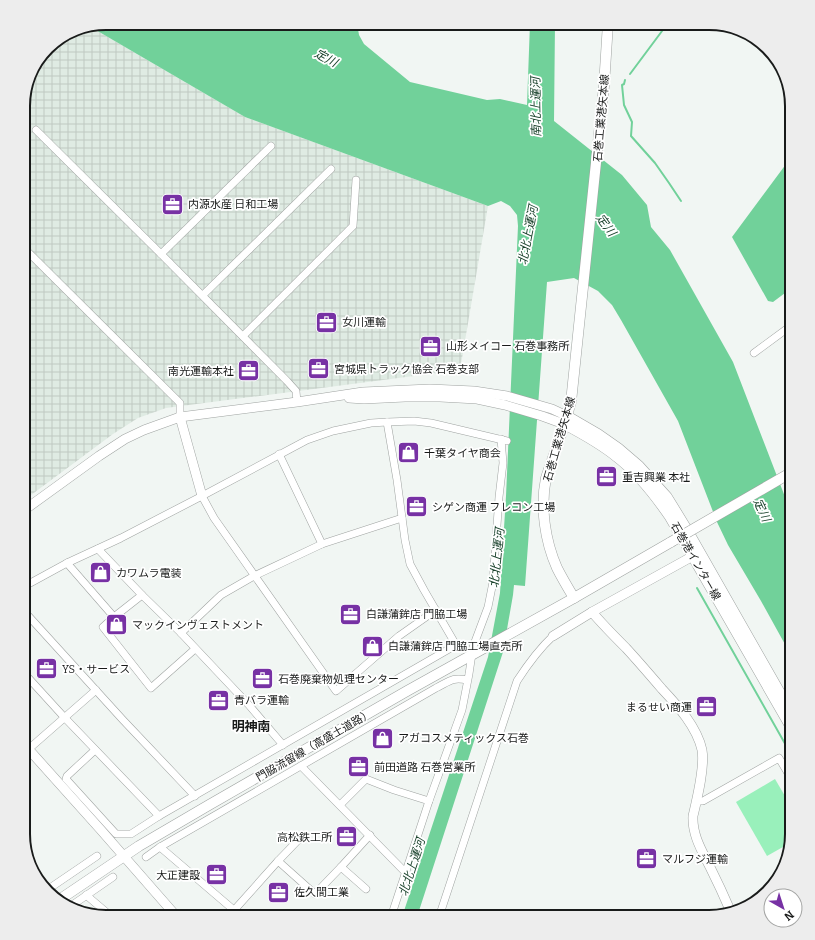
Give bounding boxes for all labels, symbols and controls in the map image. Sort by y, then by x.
water label: 定川 [312,46,342,71]
street label: 石巻工業港矢本線 [591,74,612,162]
water label: 南北上運河 [528,75,544,137]
office icon: 内源水産 日和工場 [159,191,185,217]
place label: 内源水産 日和工場 [188,198,278,211]
water label: 北北上運河 [515,202,541,266]
water label: 定川 [593,211,620,240]
office icon: 女川運輸 [314,309,340,335]
place label: 女川運輸 [342,316,386,329]
office icon: 山形メイコー 石巻事務所 [418,333,444,359]
place label: 山形メイコー 石巻事務所 [446,340,570,353]
office icon: 宮城県トラック協会 石巻支部 [306,356,332,382]
office icon: 南光運輸本社 [236,358,262,384]
place label: 宮城県トラック協会 石巻支部 [334,363,479,376]
place label: 南光運輸本社 [168,365,234,378]
street label: 石巻工業港矢本線 [541,395,578,483]
shop icon: 千葉タイヤ商会 [396,440,422,466]
place label: 千葉タイヤ商会 [424,447,501,460]
office icon: 重吉興業 本社 [594,464,620,490]
place label: 重吉興業 本社 [622,471,690,484]
office icon: シゲン商運 フレコン工場 [403,494,429,520]
water label: 定川 [751,496,774,526]
place label: シゲン商運 フレコン工場 [432,501,555,514]
street label: 石巻港インター線 [668,520,723,603]
water label: 北北上運河 [487,525,507,589]
shop icon: カワムラ電装 [87,560,113,586]
place label: カワムラ電装 [116,567,181,580]
office icon: 白謙蒲鉾店 門脇工場 [338,601,364,627]
place label: 白謙蒲鉾店 門脇工場 [366,608,467,621]
shop icon: マックインヴェストメント [104,612,130,638]
place label: マックインヴェストメント [132,619,264,632]
shop icon: 白謙蒲鉾店 門脇工場直売所 [359,633,385,659]
place label: 白謙蒲鉾店 門脇工場直売所 [388,640,523,653]
office icon: YS・サービス [34,656,60,682]
place label: YS・サービス [62,663,130,676]
office icon: 石巻廃棄物処理センター [249,666,275,692]
place label: 石巻廃棄物処理センター [278,673,399,686]
office icon: 青バラ運輸 [206,687,232,713]
place label: 青バラ運輸 [234,694,289,707]
office icon: まるせい商運 [694,694,720,720]
place label: まるせい商運 [626,701,692,714]
street label: 門脇流留線（高盛土道路） [254,707,375,784]
district label: 明神南 [231,719,271,734]
shop icon: アガコスメティックス石巻 [370,725,396,751]
place label: アガコスメティックス石巻 [398,732,529,745]
office icon: 前田道路 石巻営業所 [345,754,371,780]
place label: 前田道路 石巻営業所 [374,761,476,774]
office icon: 高松鉄工所 [334,824,360,850]
place label: 高松鉄工所 [277,831,333,844]
water label: 北北上運河 [396,834,429,898]
office icon: マルフジ運輸 [634,846,660,872]
place label: マルフジ運輸 [662,853,728,866]
office icon: 大正建設 [203,862,229,888]
place label: 大正建設 [156,869,200,882]
office icon: 佐久間工業 [265,879,291,905]
place label: 佐久間工業 [294,886,349,899]
north arrow [763,888,803,928]
text: N [781,908,796,923]

